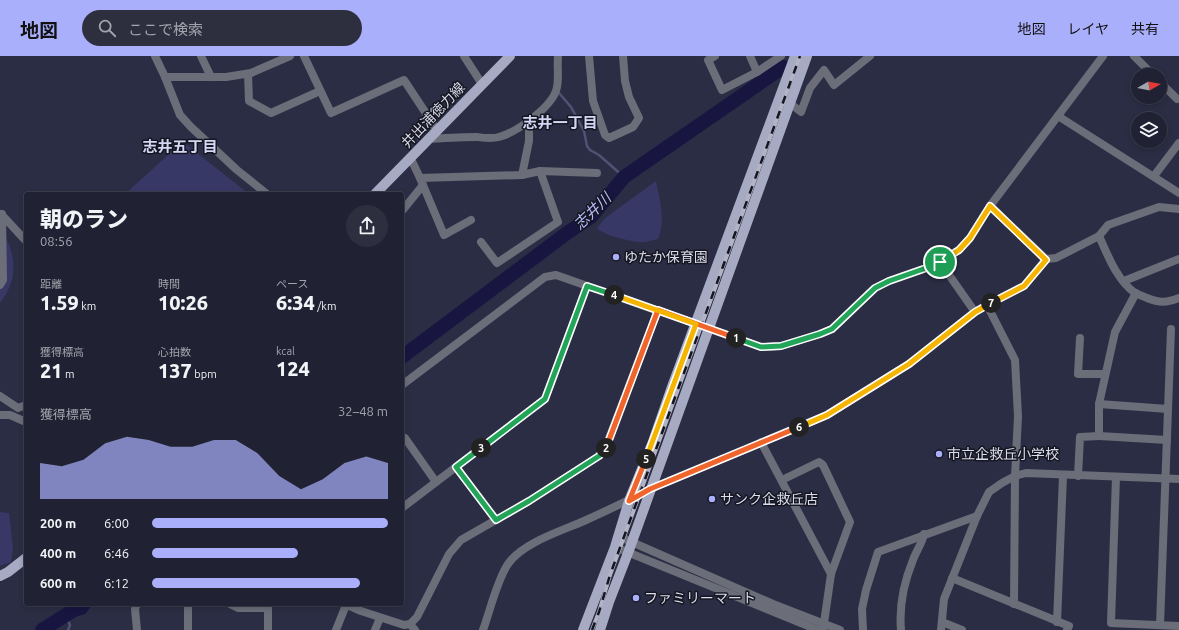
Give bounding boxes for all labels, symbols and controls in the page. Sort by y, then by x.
search box [82,10,362,46]
icon: search [96,17,118,39]
text: 地図 [20,19,58,41]
text: ここで検索 [128,21,203,38]
text: 地図 [1017,21,1045,37]
text: レイヤ [1067,21,1109,37]
text: 共有 [1131,21,1159,37]
north arrow [1131,68,1167,104]
map controls [1131,68,1167,148]
street label: 井出浦徳力線 [398,79,468,151]
button: layers [1131,112,1167,148]
district label: 志井一丁目 [522,114,598,131]
district label: 志井五丁目 [142,138,218,155]
water label: 志井川 [570,188,616,233]
button: share [346,205,388,247]
text: 朝のラン [40,206,128,231]
text: 08:56 [40,234,73,248]
pin [923,245,957,279]
place label: ゆたか保育園 [624,249,708,265]
icon: arrive [929,251,951,273]
marker: ゆたか保育園 [611,252,621,262]
text: 距離 [40,278,62,290]
text: 時間 [158,278,180,290]
text: ペース [276,278,308,290]
pin: 4 [604,285,624,305]
text: 4 [611,289,617,301]
text: 1.59 [40,291,79,314]
text: 10:26 [158,291,208,314]
text: 6:34 [276,291,315,314]
pin: 7 [981,293,1001,313]
text: 7 [988,297,994,309]
text: km [79,300,96,312]
text: /km [315,300,336,312]
pin: 1 [726,328,746,348]
text: 1 [733,332,739,344]
text: kcal [276,345,295,357]
text: 獲得標高 [40,346,84,358]
text: 心拍数 [158,346,191,358]
text: 124 [276,357,310,380]
text: 21 [40,359,63,382]
text: 137 [158,359,192,382]
text: m [63,368,75,380]
text: bpm [192,368,217,380]
text: 32–48 m [338,404,388,418]
text: 獲得標高 [40,407,92,421]
pin: 6 [789,417,809,437]
text: 6 [796,421,802,433]
pin: 3 [471,438,491,458]
pin: 2 [596,438,616,458]
text: 3 [478,442,484,454]
text: 2 [603,442,609,454]
place label: 市立企救丘小学校 [947,446,1059,462]
pin: 5 [636,449,656,469]
marker: 市立企救丘小学校 [934,449,944,459]
text: 5 [643,453,649,465]
place label: サンク企救丘店 [720,491,818,507]
marker: サンク企救丘店 [707,494,717,504]
text: 200 m [40,516,76,530]
text: 6:00 [104,516,129,530]
text: 400 m [40,546,76,560]
text: 6:46 [104,546,129,560]
text: 600 m [40,576,76,590]
text: 6:12 [104,576,129,590]
place label: ファミリーマート [644,590,756,606]
marker: ファミリーマート [631,593,641,603]

